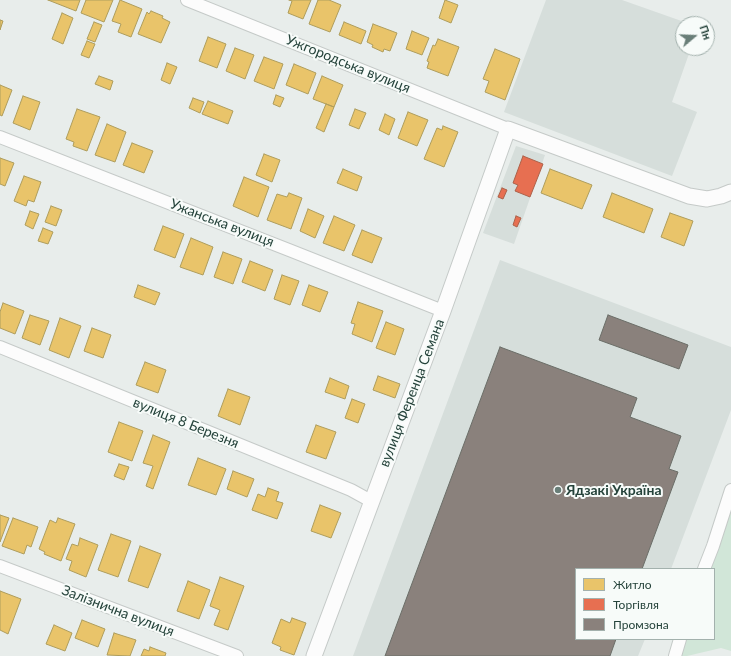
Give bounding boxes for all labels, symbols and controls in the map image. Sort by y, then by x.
north arrow [675,16,715,56]
text: Пн [697,23,714,41]
street label: Ужгородська вулиця [283,31,413,97]
street label: Ужанська вулиця [168,195,276,251]
street label: вулиця Ференца Семана [376,317,448,469]
street label: вулиця 8 Березня [131,394,241,452]
place label: Ядзакі Україна [566,482,662,498]
marker: Ядзакі Україна [553,485,563,495]
legend [575,568,715,640]
text: Житло [613,577,652,592]
street label: Залізнична вулиця [59,582,177,640]
text: Торгівля [613,597,659,612]
text: Промзона [613,617,669,632]

